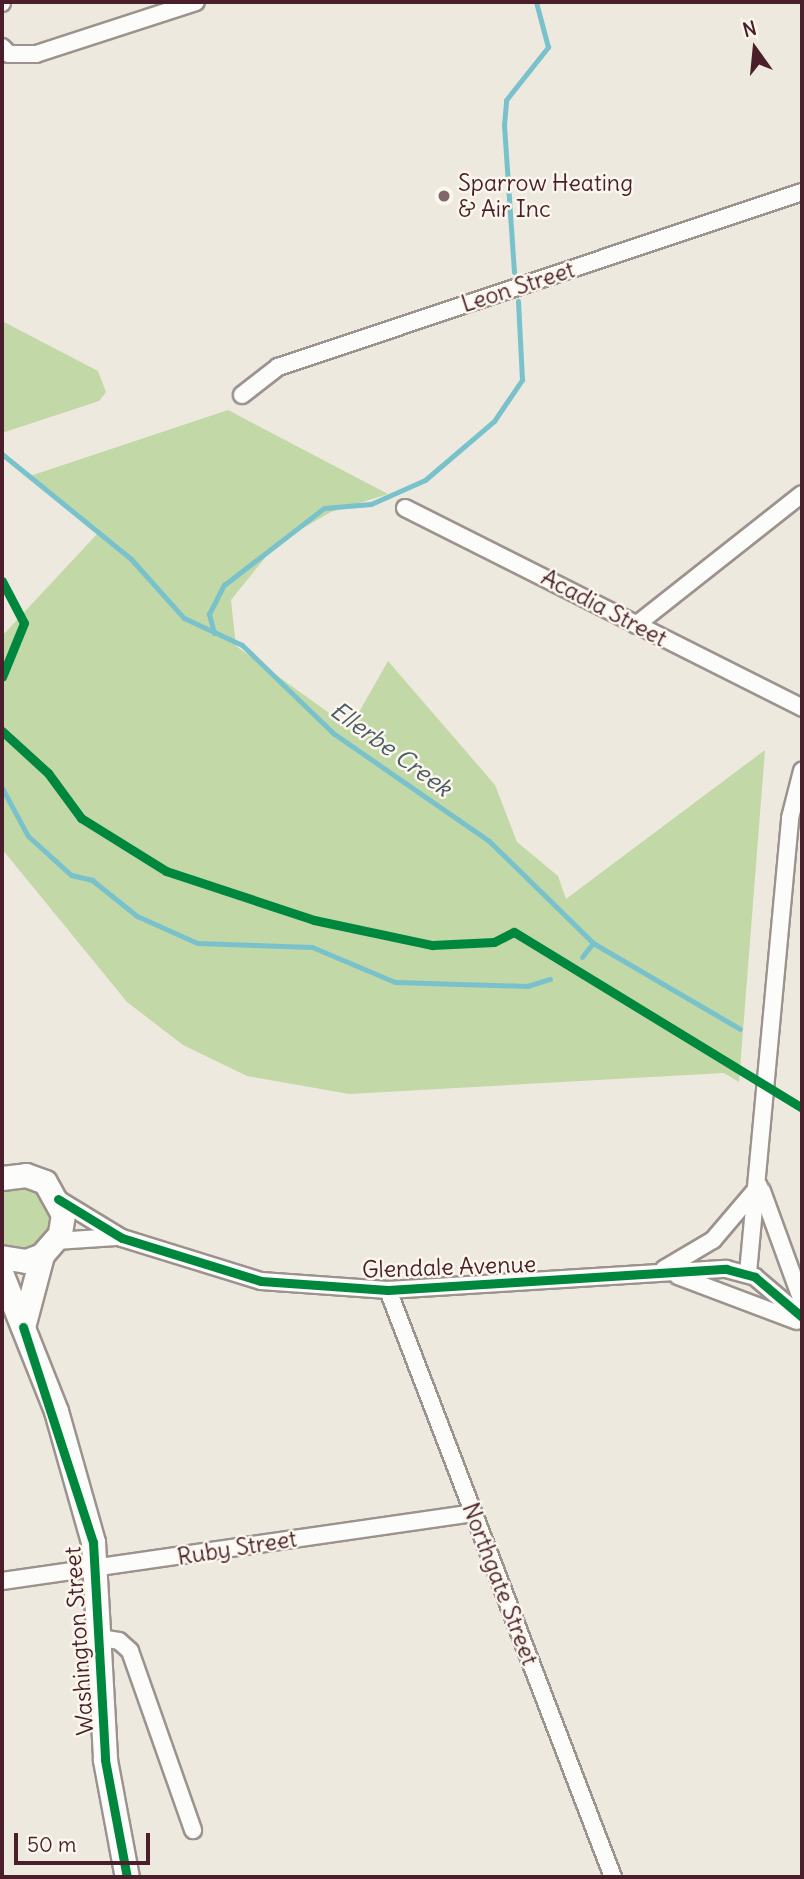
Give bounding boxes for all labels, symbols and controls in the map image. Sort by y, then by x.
north arrow [720,14,790,84]
text: N [740,15,759,42]
place label: Sparrow Heating & Air Inc [458,169,633,223]
marker: Sparrow Heating & Air Inc [436,188,452,204]
street label: Leon Street [458,256,578,318]
street label: Acadia Street [537,563,671,653]
water label: Ellerbe Creek [325,696,457,802]
street label: Glendale Avenue [361,1250,537,1284]
street label: Northgate Street [456,1499,544,1669]
street label: Ruby Street [175,1525,299,1571]
street label: Washington Street [59,1546,99,1736]
scale bar [18,1820,154,1864]
text: 50 m [27,1831,76,1858]

